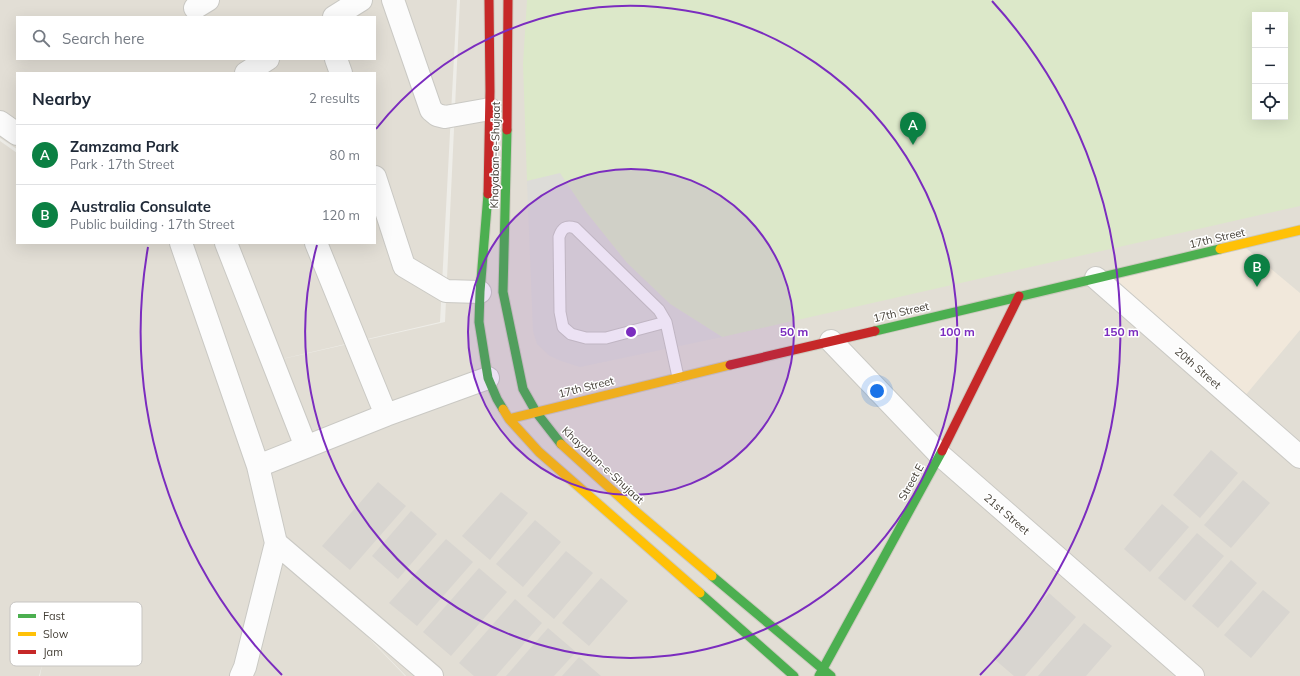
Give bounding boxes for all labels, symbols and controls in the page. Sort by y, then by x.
map controls [1252,12,1288,120]
button: + [1252,12,1288,48]
search box [16,16,376,60]
icon: search [30,27,52,49]
text: Search here [62,29,144,48]
button: − [1252,48,1288,84]
button: locate [1252,84,1288,120]
text: Nearby [32,88,91,109]
text: 2 results [309,90,360,106]
street label: Khayaban-e-Shujaat [487,101,503,208]
pin: A [900,112,926,145]
text: Zamzama Park [70,137,179,156]
text: A [40,147,50,163]
text: 80 m [330,147,360,163]
text: Park · 17th Street [70,156,174,172]
text: Australia Consulate [70,197,211,216]
text: B [41,207,49,223]
text: 120 m [322,207,360,223]
text: Public building · 17th Street [70,216,234,232]
street label: 17th Street [1188,225,1246,251]
pin: B [1244,254,1270,287]
street label: 17th Street [872,299,930,325]
text: 50 m [780,324,808,339]
text: 100 m [939,324,975,339]
text: 150 m [1103,324,1139,339]
centre of rings [624,325,638,339]
street label: 20th Street [1172,344,1224,392]
street label: 17th Street [557,373,615,401]
your location [867,381,887,401]
street label: Khayaban-e-Shujaat [559,423,647,507]
street label: Street E [895,461,927,503]
street label: 21st Street [981,490,1033,538]
legend [10,602,142,666]
text: Fast [43,609,65,623]
text: Slow [43,627,69,641]
text: Jam [43,645,63,659]

